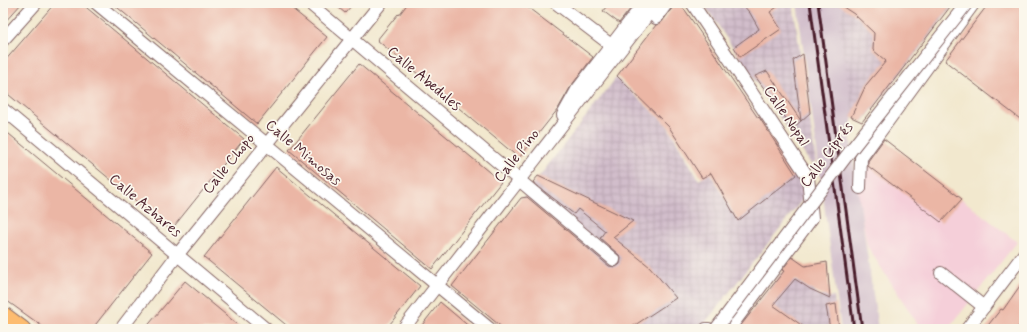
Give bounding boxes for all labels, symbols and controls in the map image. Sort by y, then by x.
street label: Calle Abedules [383,42,465,116]
street label: Calle Nopal [758,82,814,150]
street label: Calle Mimosas [261,115,346,191]
street label: Calle Ciprés [796,118,858,192]
street label: Calle Pino [490,125,544,187]
street label: Calle Chopo [198,129,260,199]
street label: Calle Azhares [104,170,186,243]

